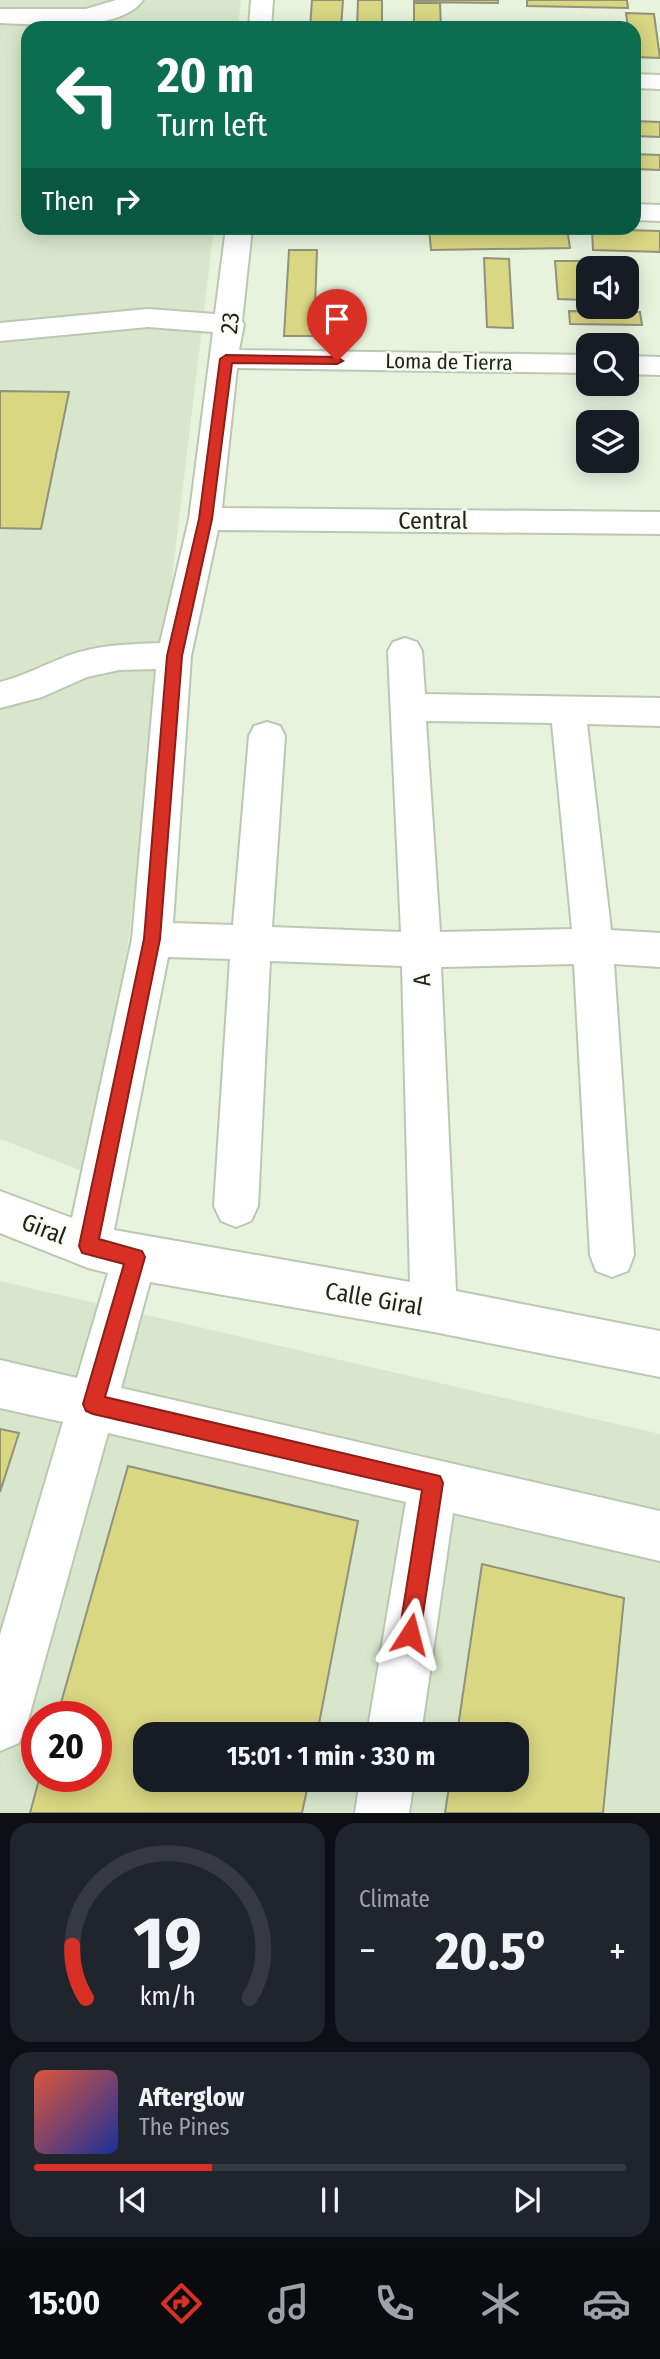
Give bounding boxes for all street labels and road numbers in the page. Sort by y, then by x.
street label: 23 [215,311,245,335]
street label: Loma de Tierra [385,348,513,376]
street label: Central [398,507,468,535]
street label: A [408,973,436,987]
street label: Giral [18,1208,70,1250]
street label: Calle Giral [323,1277,425,1321]

